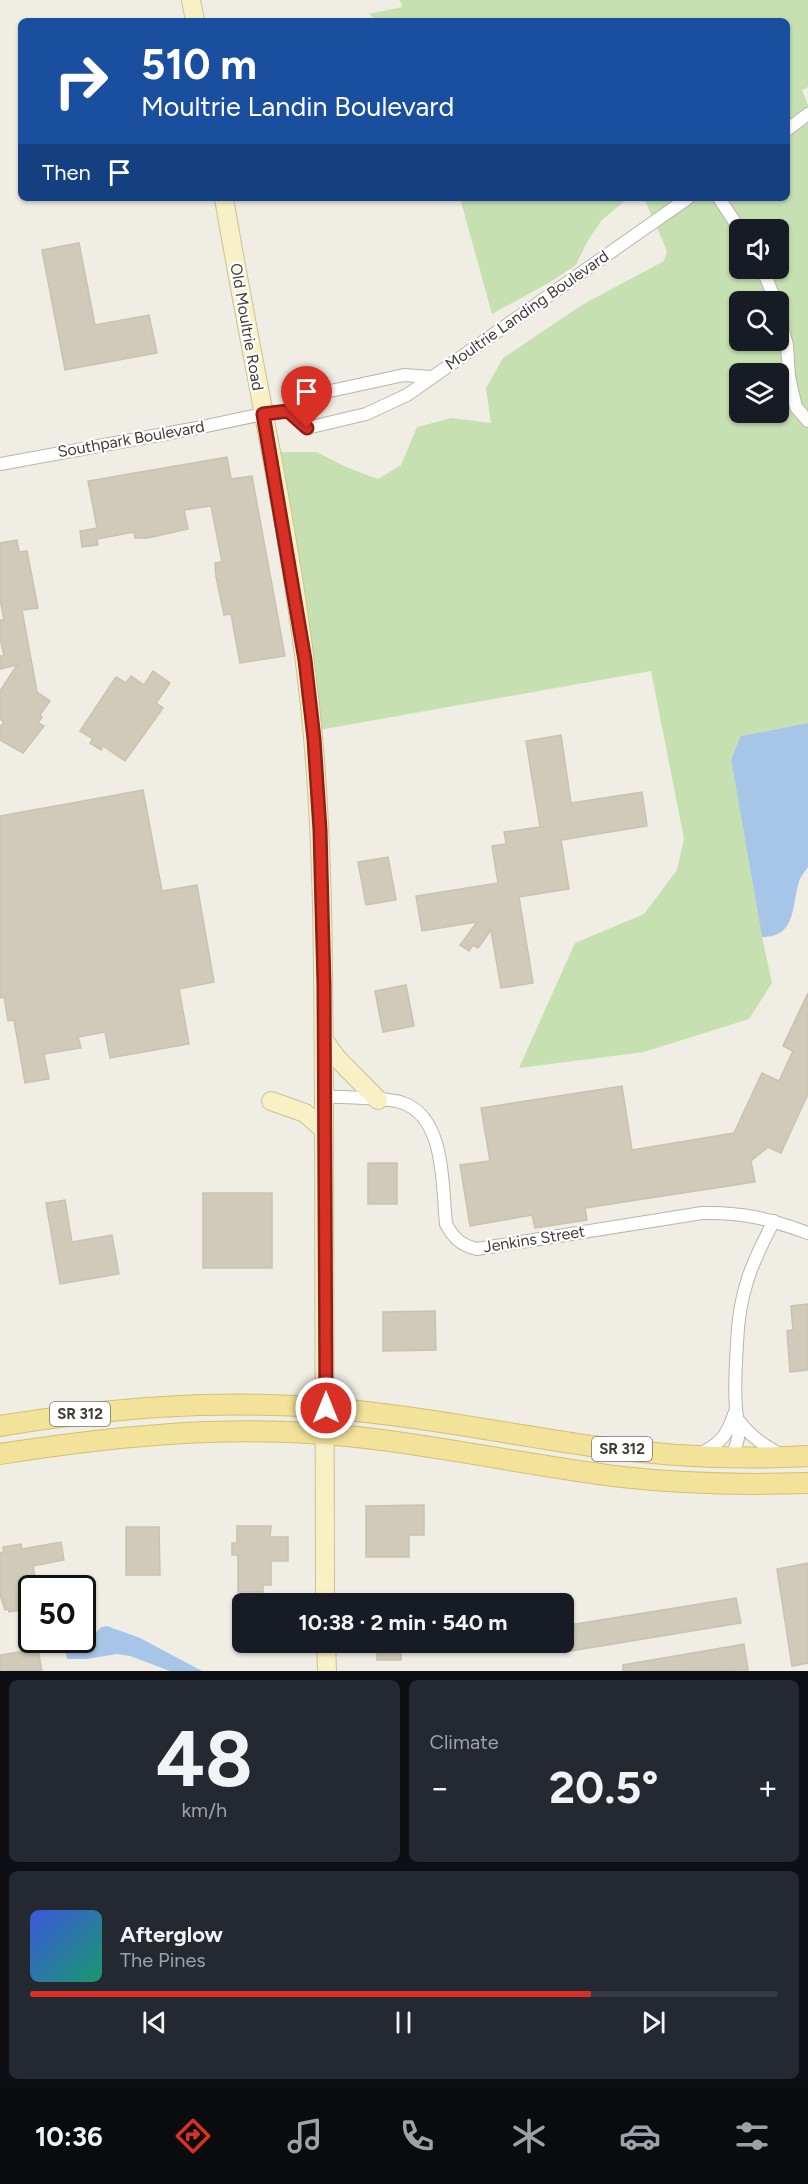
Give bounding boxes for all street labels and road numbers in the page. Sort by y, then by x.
street label: Moultrie Landing Boulevard [442,246,612,374]
street label: Old Moultrie Road [226,262,268,392]
street label: Southpark Boulevard [56,417,206,461]
street label: Jenkins Street [482,1222,586,1256]
road number: SR 312 [50,1402,110,1426]
road number: SR 312 [592,1437,652,1461]

